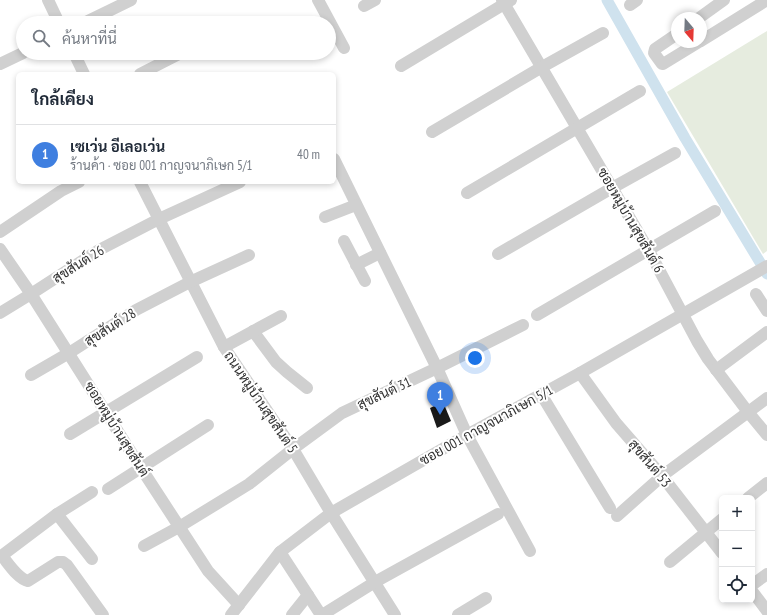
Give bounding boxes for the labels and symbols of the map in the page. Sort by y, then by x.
north arrow [671,12,707,48]
street label: ซอยหมู่บ้านสุขสันต์ 6 [593,164,668,276]
street label: สุขสันต์ 26 [49,241,108,288]
street label: สุขสันต์ 28 [81,304,140,351]
street label: ถนนหมู่บ้านสุขสันต์ 5 [219,347,302,457]
your location [465,348,485,368]
street label: สุขสันต์ 31 [354,373,414,414]
street label: ซอยหมู่บ้านสุขสันต์ [80,378,154,481]
street label: ซอย 001 กาญจนาภิเษก 5/1 [416,381,556,469]
pin: 1 [427,382,453,415]
street label: สุขสันต์ 53 [624,435,675,491]

